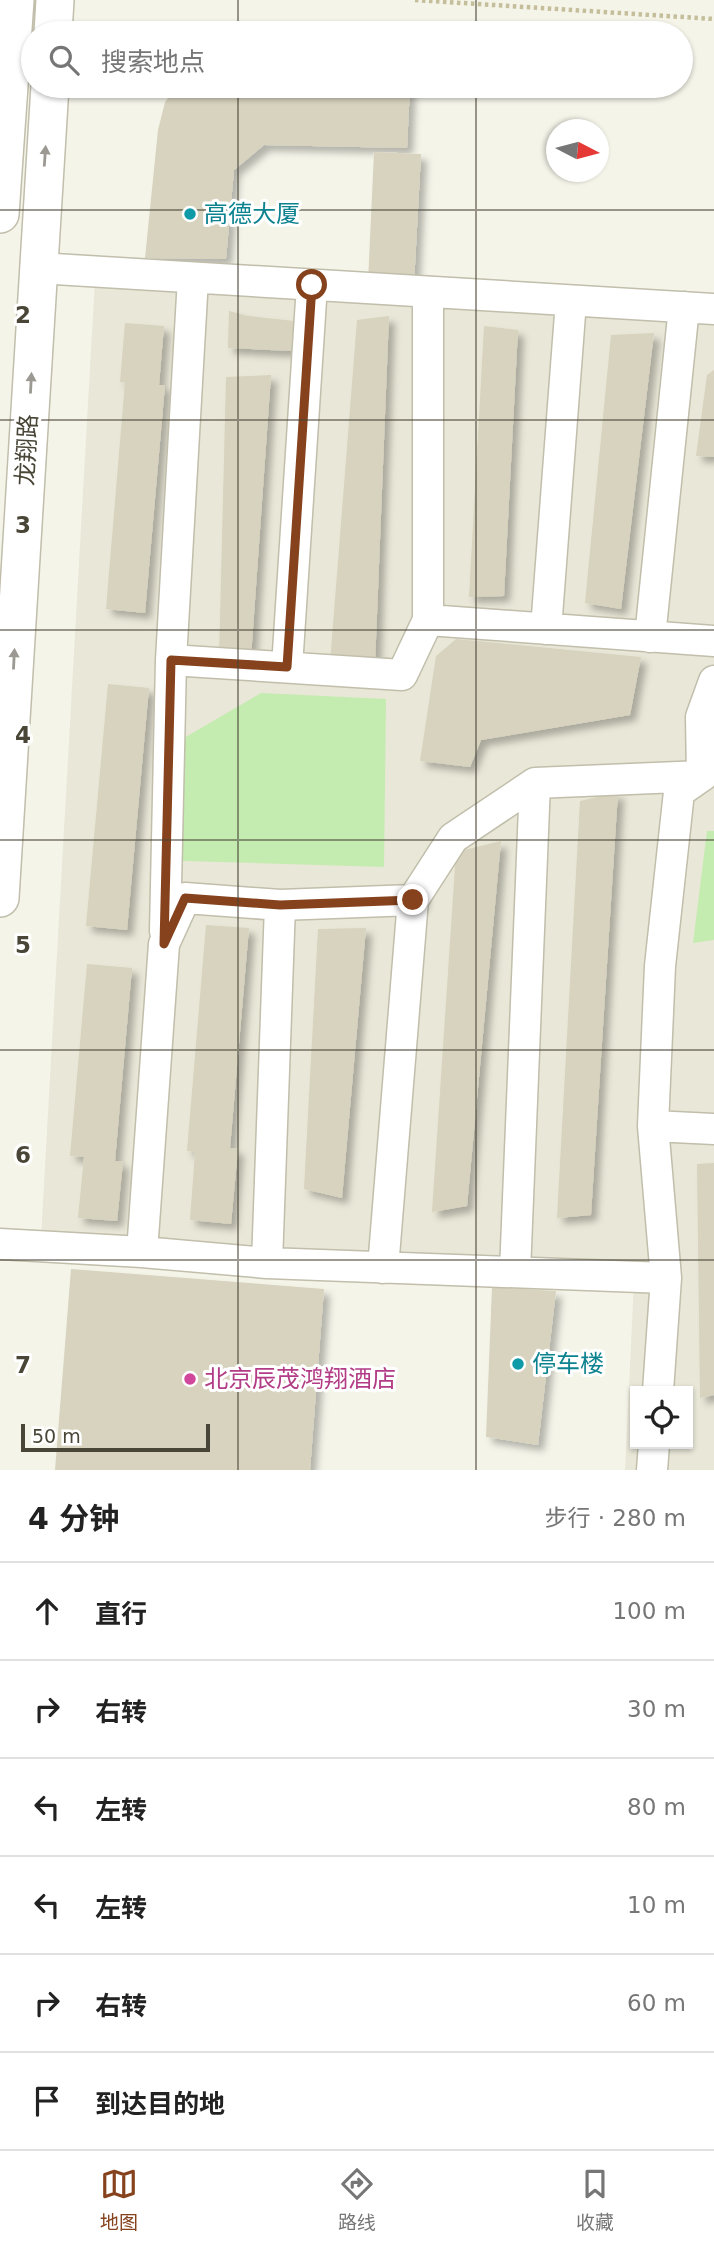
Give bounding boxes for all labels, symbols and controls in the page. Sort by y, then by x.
search box [21,21,693,98]
icon: search [45,41,83,79]
text: 搜索地点 [101,47,205,77]
north arrow [546,119,609,182]
one-way arrow [40,145,51,167]
place label: 高德大厦 [204,200,300,228]
marker: 高德大厦 [182,206,198,222]
route start [296,269,327,300]
text: 2 [15,302,31,328]
one-way arrow [26,372,37,394]
street label: 龙翔路 [11,413,43,487]
text: 3 [15,512,31,538]
one-way arrow [9,648,20,670]
text: 4 [15,722,31,748]
route end [397,884,428,915]
text: 5 [15,932,31,958]
text: 6 [15,1142,31,1168]
place label: 停车楼 [532,1350,604,1378]
text: 7 [15,1352,31,1378]
marker: 停车楼 [510,1356,526,1372]
place label: 北京辰茂鸿翔酒店 [204,1365,396,1393]
marker: 北京辰茂鸿翔酒店 [182,1371,198,1387]
map controls [630,1386,693,1449]
button: locate [630,1386,693,1449]
scale bar [21,1421,210,1453]
text: 50 m [32,1425,81,1447]
text: 4 分钟 [28,1501,119,1536]
text: 步行 · 280 m [544,1505,686,1531]
icon: ahead [28,1592,66,1630]
text: 100 m [612,1598,686,1624]
text: 直行 [95,1599,147,1629]
icon: right [28,1690,66,1728]
text: 30 m [627,1696,686,1722]
text: 右转 [95,1697,147,1727]
icon: left [28,1788,66,1826]
text: 80 m [627,1794,686,1820]
text: 左转 [95,1795,147,1825]
icon: left [28,1886,66,1924]
text: 10 m [627,1892,686,1918]
text: 左转 [95,1893,147,1923]
icon: right [28,1984,66,2022]
text: 60 m [627,1990,686,2016]
text: 右转 [95,1991,147,2021]
icon: arrive [28,2082,66,2120]
text: 到达目的地 [95,2089,225,2119]
tab: 地图 [100,2165,138,2234]
tab: 路线 [338,2165,376,2234]
tab: 收藏 [576,2165,614,2234]

